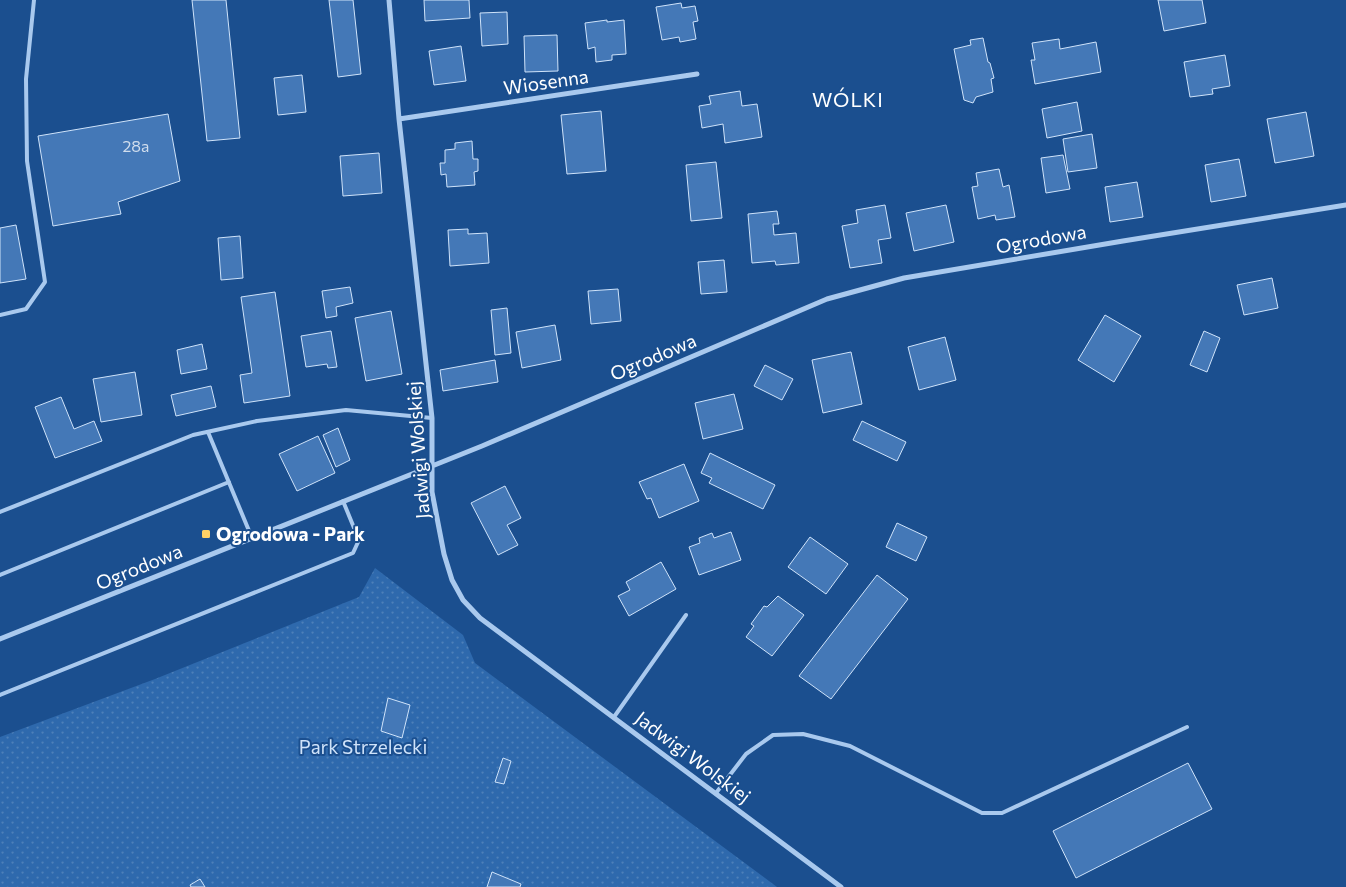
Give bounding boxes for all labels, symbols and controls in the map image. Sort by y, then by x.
street label: Wiosenna [502,64,590,99]
district label: WÓLKI [812,87,884,111]
house number: 28a [123,136,149,155]
street label: Ogrodowa [994,219,1088,258]
street label: Ogrodowa [606,328,699,385]
street label: Jadwigi Wolskiej [401,380,434,520]
place label: Ogrodowa - Park [216,522,365,545]
marker: Ogrodowa - Park [200,528,212,540]
street label: Ogrodowa [92,539,185,594]
street label: Jadwigi Wolskiej [631,706,755,807]
park label: Park Strzelecki [299,735,427,758]

